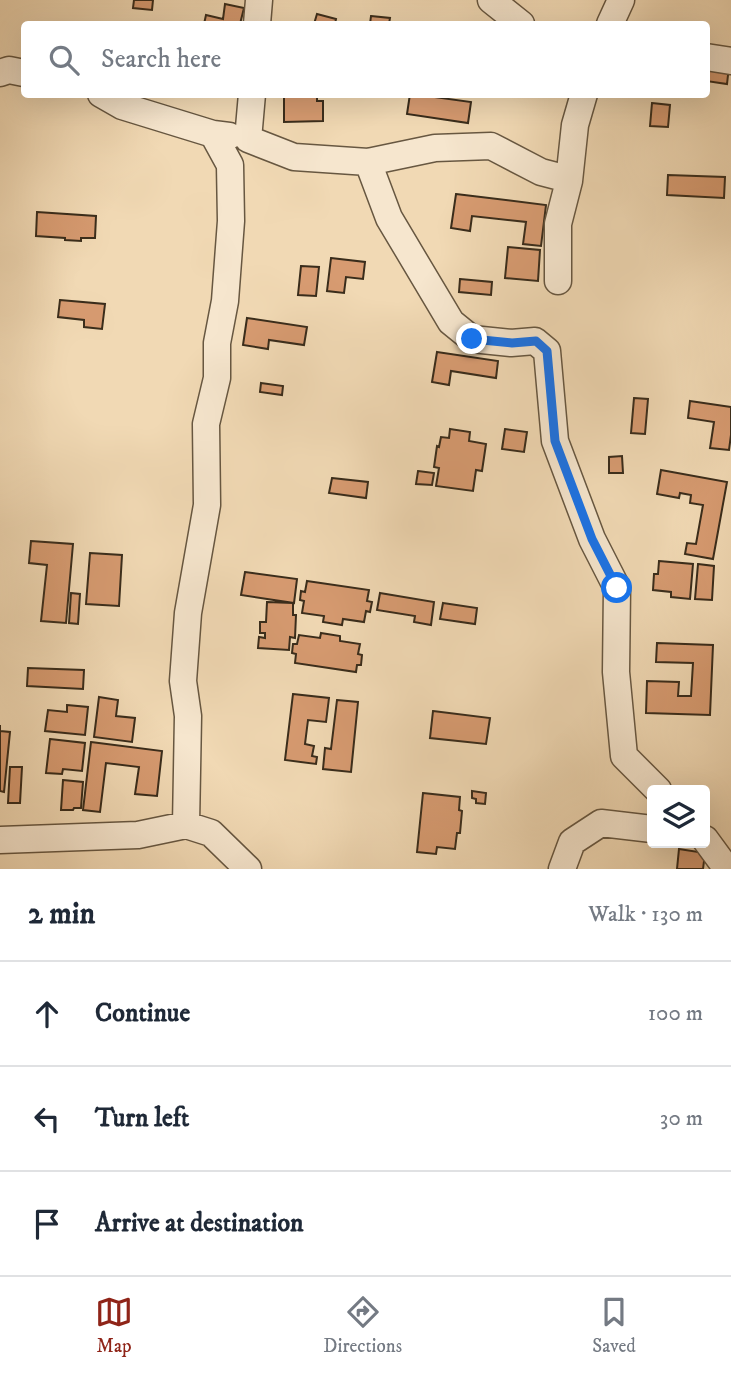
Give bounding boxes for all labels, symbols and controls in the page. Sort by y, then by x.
search box [21,21,710,98]
icon: search [45,41,83,79]
text: Search here [101,43,221,76]
route end [456,323,487,354]
route start [601,572,632,603]
map controls [647,785,710,848]
button: layers [647,785,710,848]
text: 2 min [28,896,95,933]
text: Walk · 130 m [588,900,703,929]
icon: ahead [28,995,66,1033]
text: Continue [95,997,190,1030]
text: 100 m [648,999,703,1028]
icon: left [28,1100,66,1138]
text: Turn left [95,1102,189,1135]
text: 30 m [660,1104,703,1133]
icon: arrive [28,1205,66,1243]
text: Arrive at destination [95,1207,304,1240]
tab: Map [95,1293,133,1358]
tab: Directions [323,1293,402,1358]
tab: Saved [592,1293,636,1358]

